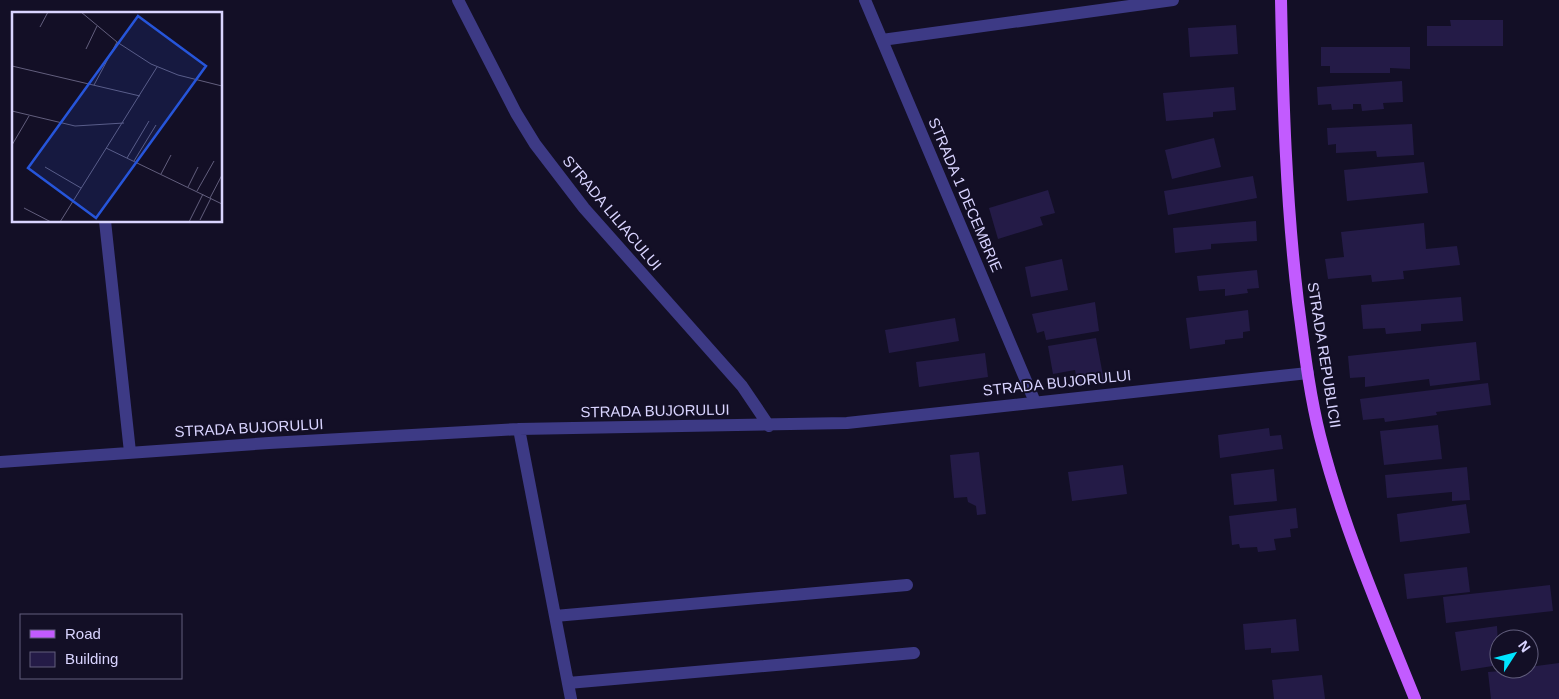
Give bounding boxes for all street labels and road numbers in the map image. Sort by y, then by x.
street label: STRADA 1 DECEMBRIE [925,115,1006,274]
street label: STRADA LILIACULUI [560,152,665,273]
street label: STRADA REPUBLICII [1305,281,1344,429]
street label: STRADA BUJORULUI [982,366,1132,399]
street label: STRADA BUJORULUI [580,401,730,420]
street label: STRADA BUJORULUI [174,415,324,440]

